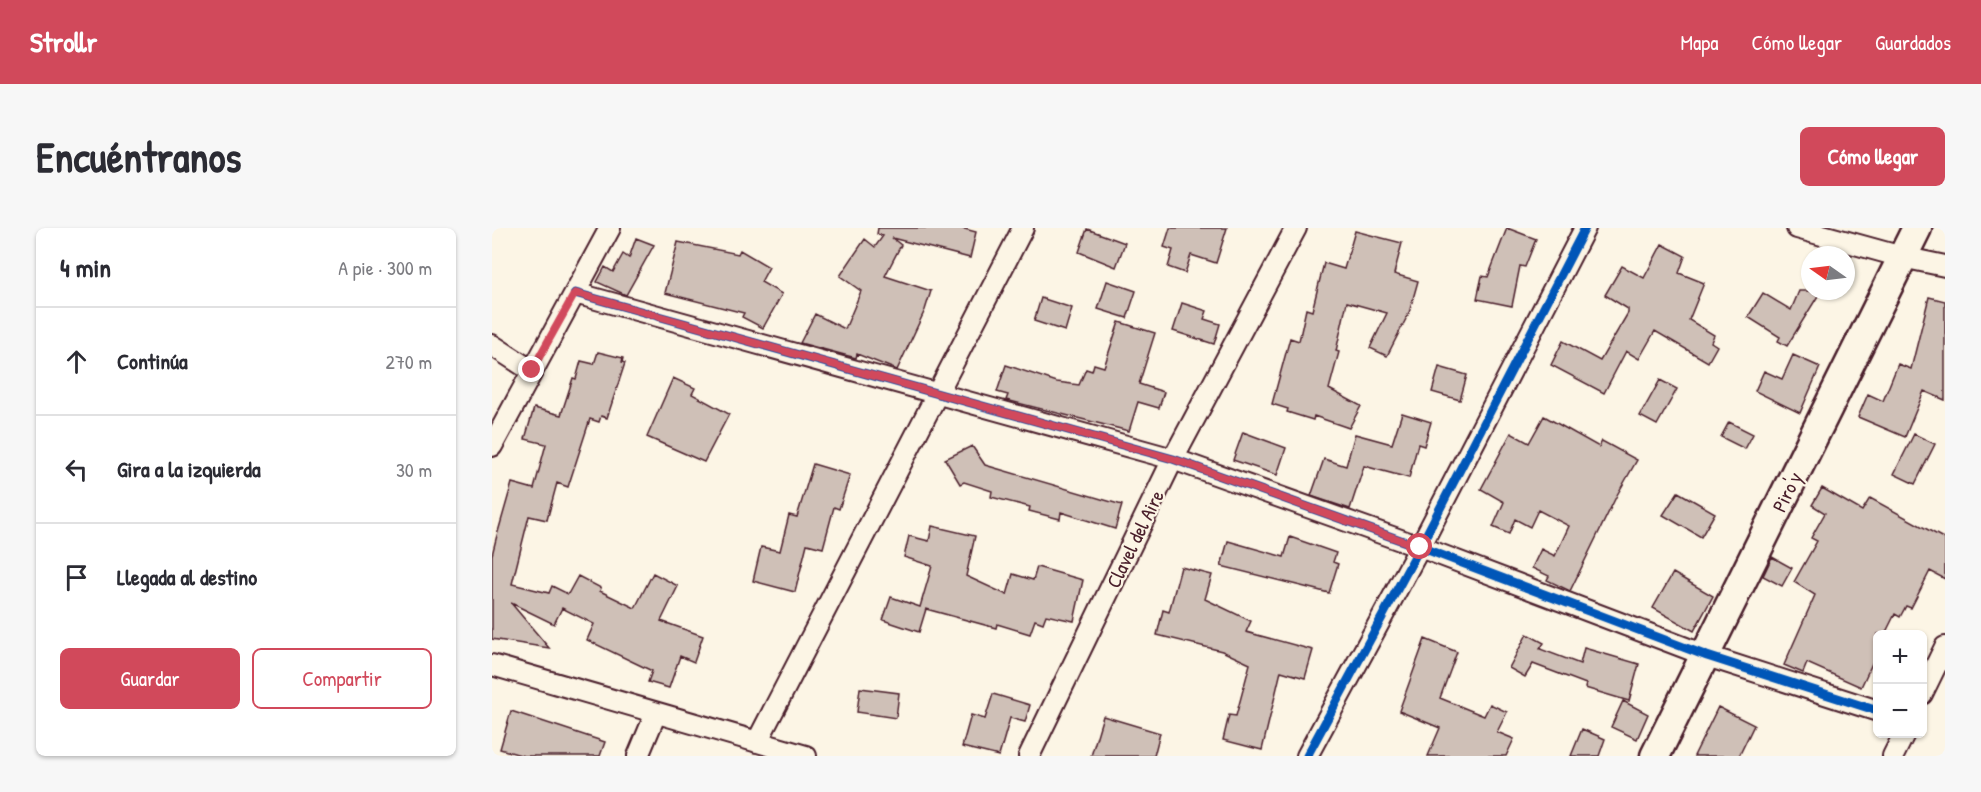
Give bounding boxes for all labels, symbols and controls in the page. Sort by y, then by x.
text: Strollr [30,23,97,61]
text: Mapa [1680,28,1718,57]
text: Cómo llegar [1751,28,1842,57]
text: Guardados [1875,28,1951,57]
button: Cómo llegar [1800,127,1945,186]
text: Encuéntranos [36,128,242,185]
north arrow [1801,246,1855,300]
text: 4 min [60,250,111,285]
text: A pie · 300 m [338,254,432,281]
icon: ahead [60,345,93,378]
text: Continúa [117,346,188,376]
text: 270 m [386,348,432,375]
route end [518,356,544,382]
icon: left [60,453,93,486]
text: Gira a la izquierda [117,454,261,484]
text: 30 m [396,456,432,483]
street label: Piro'y [1765,467,1808,516]
street label: Clavel del Aire [1099,485,1170,592]
route start [1406,533,1432,559]
icon: arrive [60,561,93,594]
text: Llegada al destino [117,562,257,592]
map controls [1873,630,1927,738]
button: + [1873,630,1927,684]
button: Guardar [60,648,240,709]
button: Compartir [252,648,432,709]
button: − [1873,684,1927,738]

